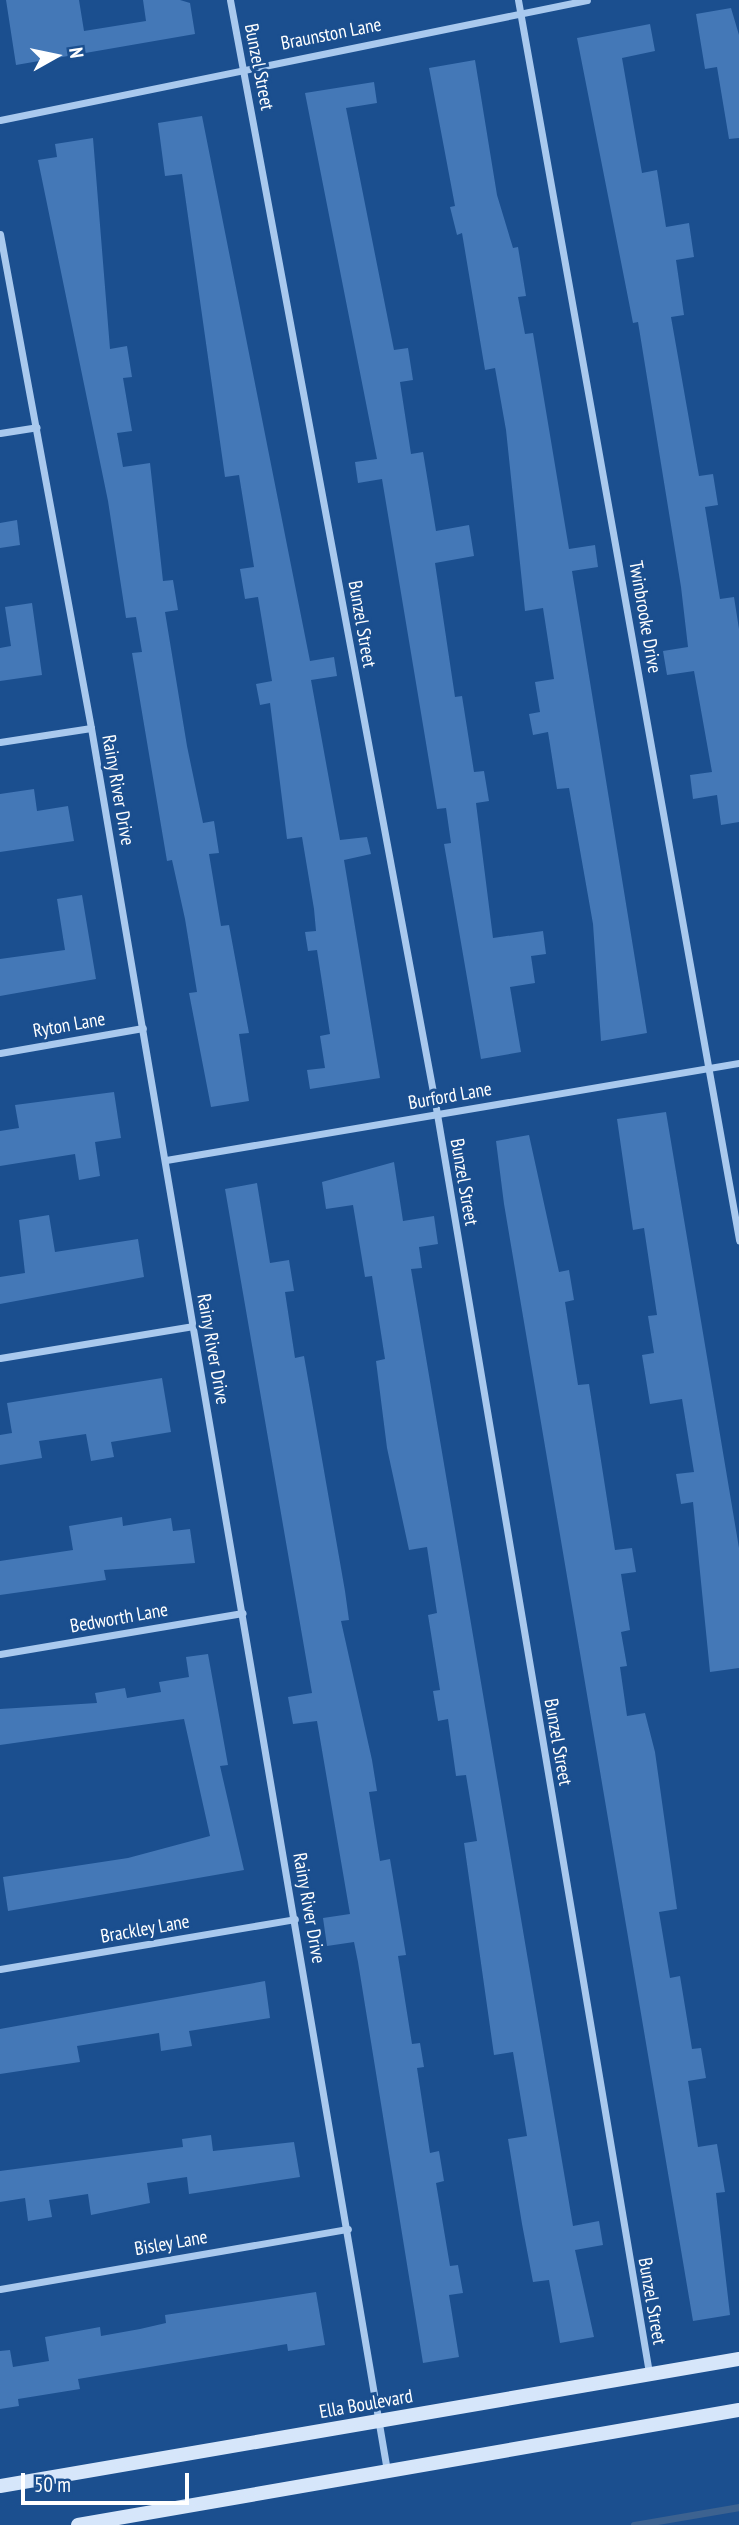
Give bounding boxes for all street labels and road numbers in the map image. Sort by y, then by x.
street label: Braunston Lane [279,13,383,55]
street label: Bunzel Street [239,22,279,112]
street label: Twinbrooke Drive [624,559,666,675]
street label: Bunzel Street [343,579,381,669]
street label: Rainy River Drive [97,733,139,847]
street label: Ryton Lane [31,1007,107,1043]
street label: Burford Lane [407,1077,493,1115]
street label: Bunzel Street [445,1137,483,1227]
street label: Rainy River Drive [192,1292,234,1406]
street label: Bedworth Lane [68,1598,170,1638]
street label: Bunzel Street [539,1697,577,1787]
street label: Rainy River Drive [288,1851,330,1965]
street label: Brackley Lane [98,1910,192,1948]
street label: Bisley Lane [133,2225,209,2261]
street label: Bunzel Street [633,2256,671,2346]
street label: Ella Boulevard [318,2385,414,2423]

